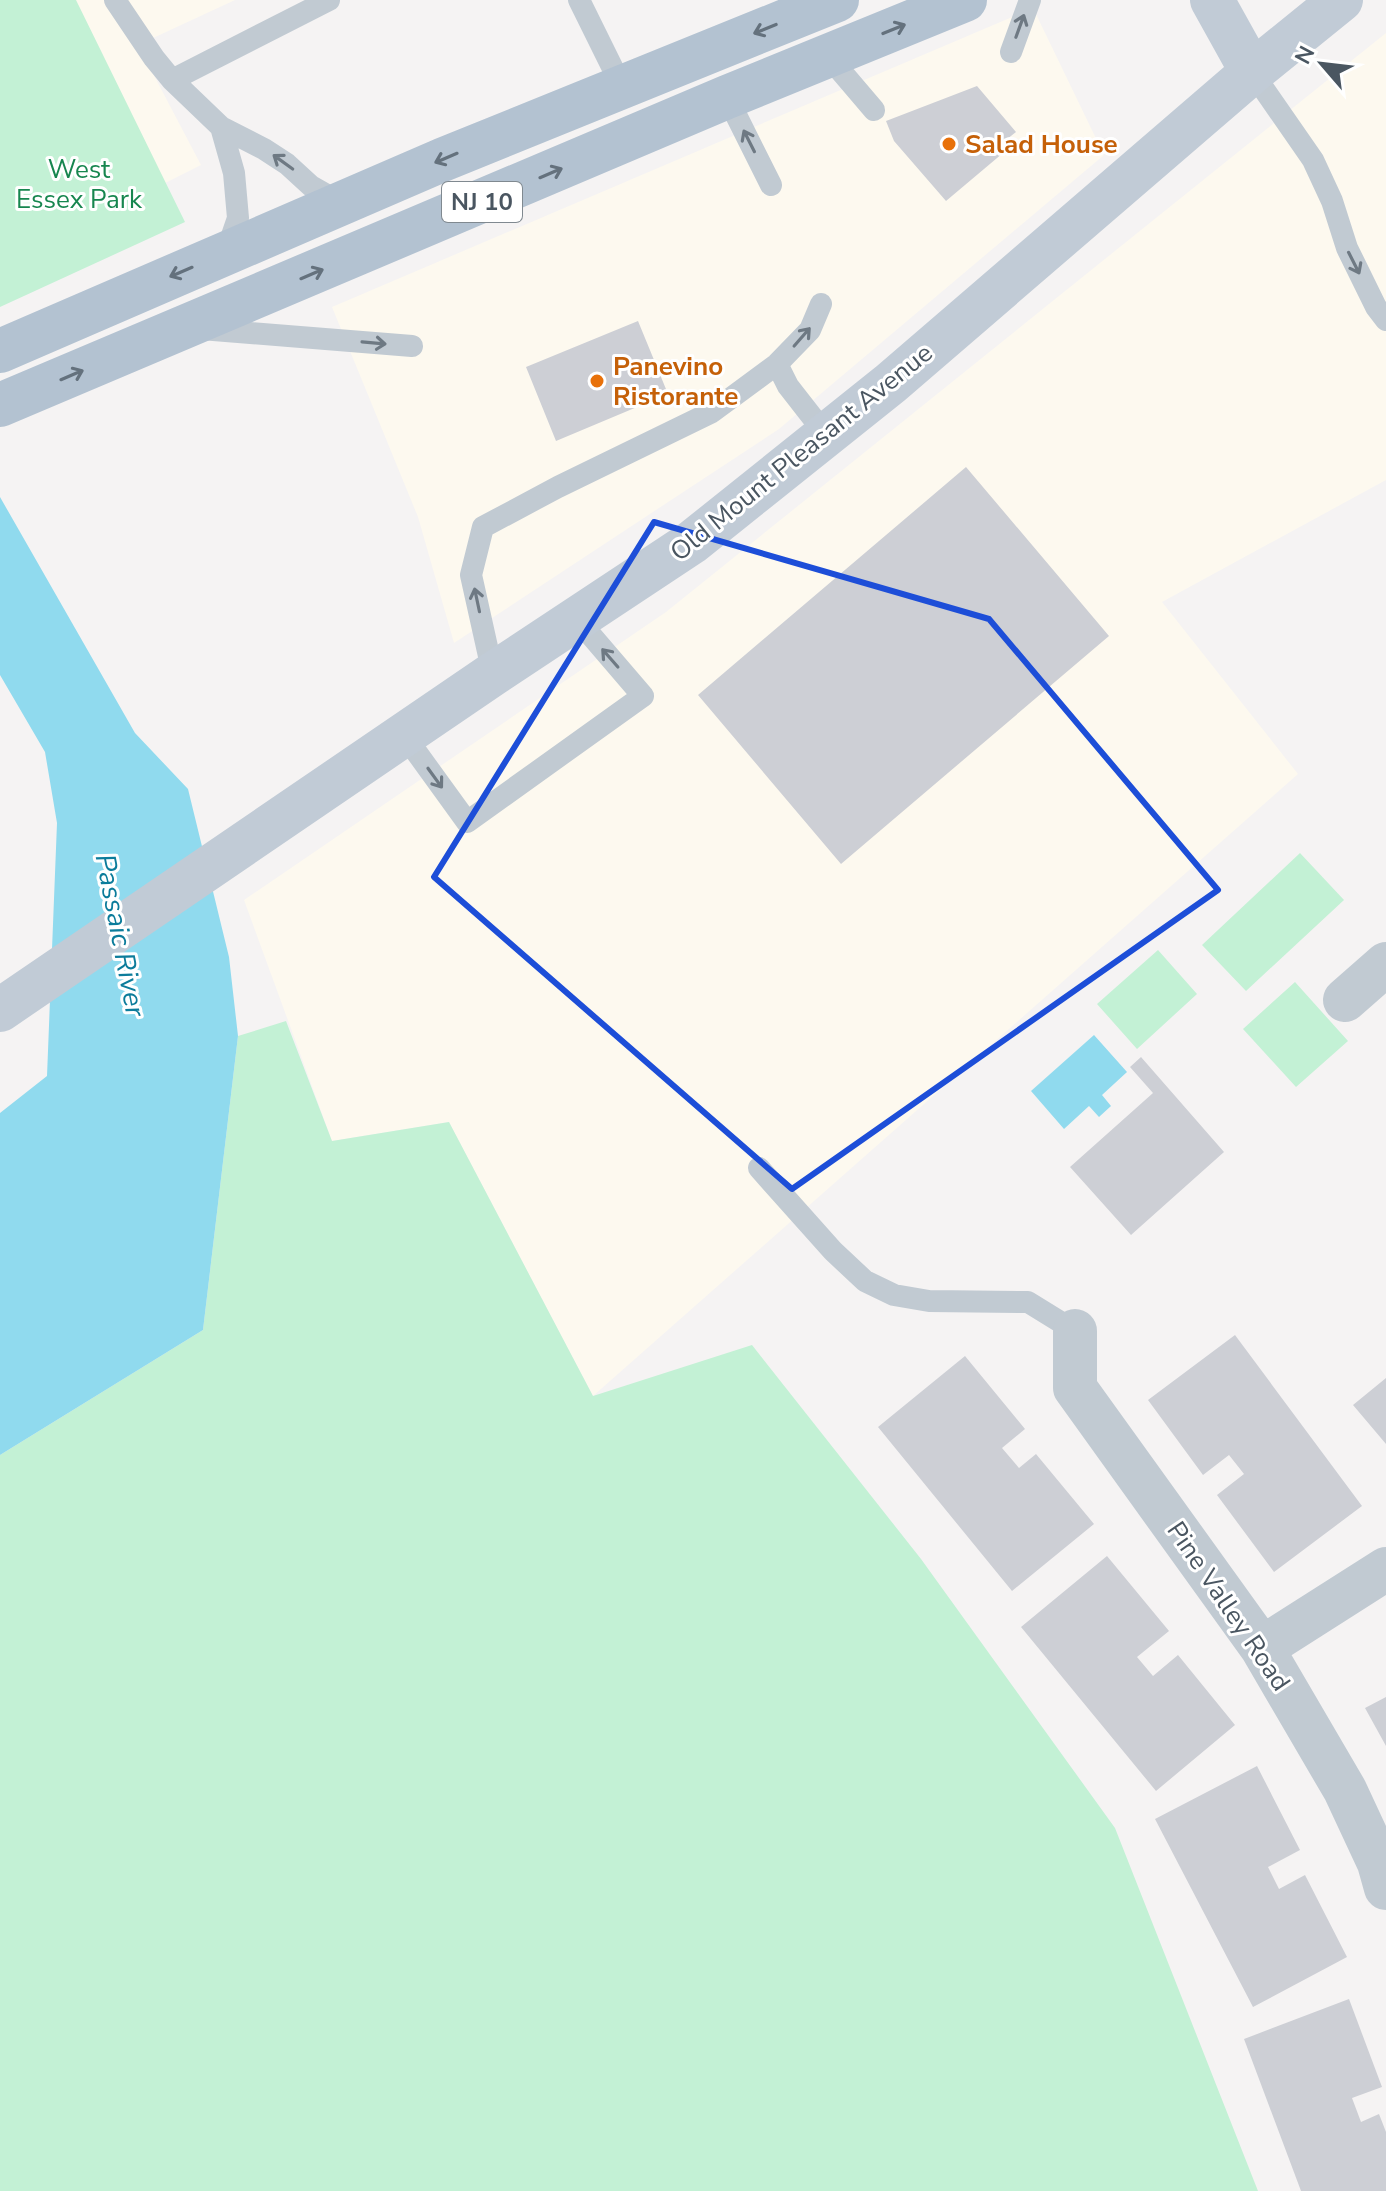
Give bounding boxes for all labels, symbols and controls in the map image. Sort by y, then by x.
one-way arrow [1014,14,1028,39]
one-way arrow [881,21,906,35]
one-way arrow [753,23,778,37]
north arrow [1282,24,1362,104]
text: N [1288,41,1322,69]
place label: Salad House [965,127,1118,162]
one-way arrow [741,129,756,153]
marker: Salad House [940,135,958,153]
park label: West Essex Park [16,152,143,217]
one-way arrow [434,152,459,167]
one-way arrow [273,154,294,171]
one-way arrow [538,164,563,179]
road number: NJ 10 [442,182,522,222]
one-way arrow [1347,251,1362,275]
one-way arrow [170,266,194,281]
one-way arrow [299,266,323,281]
one-way arrow [793,327,811,347]
one-way arrow [360,336,387,351]
street label: Old Mount Pleasant Avenue [663,336,940,569]
place label: Panevino Ristorante [613,349,738,414]
one-way arrow [59,367,84,381]
marker: Panevino Ristorante [588,372,606,390]
one-way arrow [469,588,484,614]
one-way arrow [601,648,619,668]
one-way arrow [427,767,444,789]
water label: Passaic River [86,851,155,1021]
street label: Pine Valley Road [1159,1515,1298,1698]

